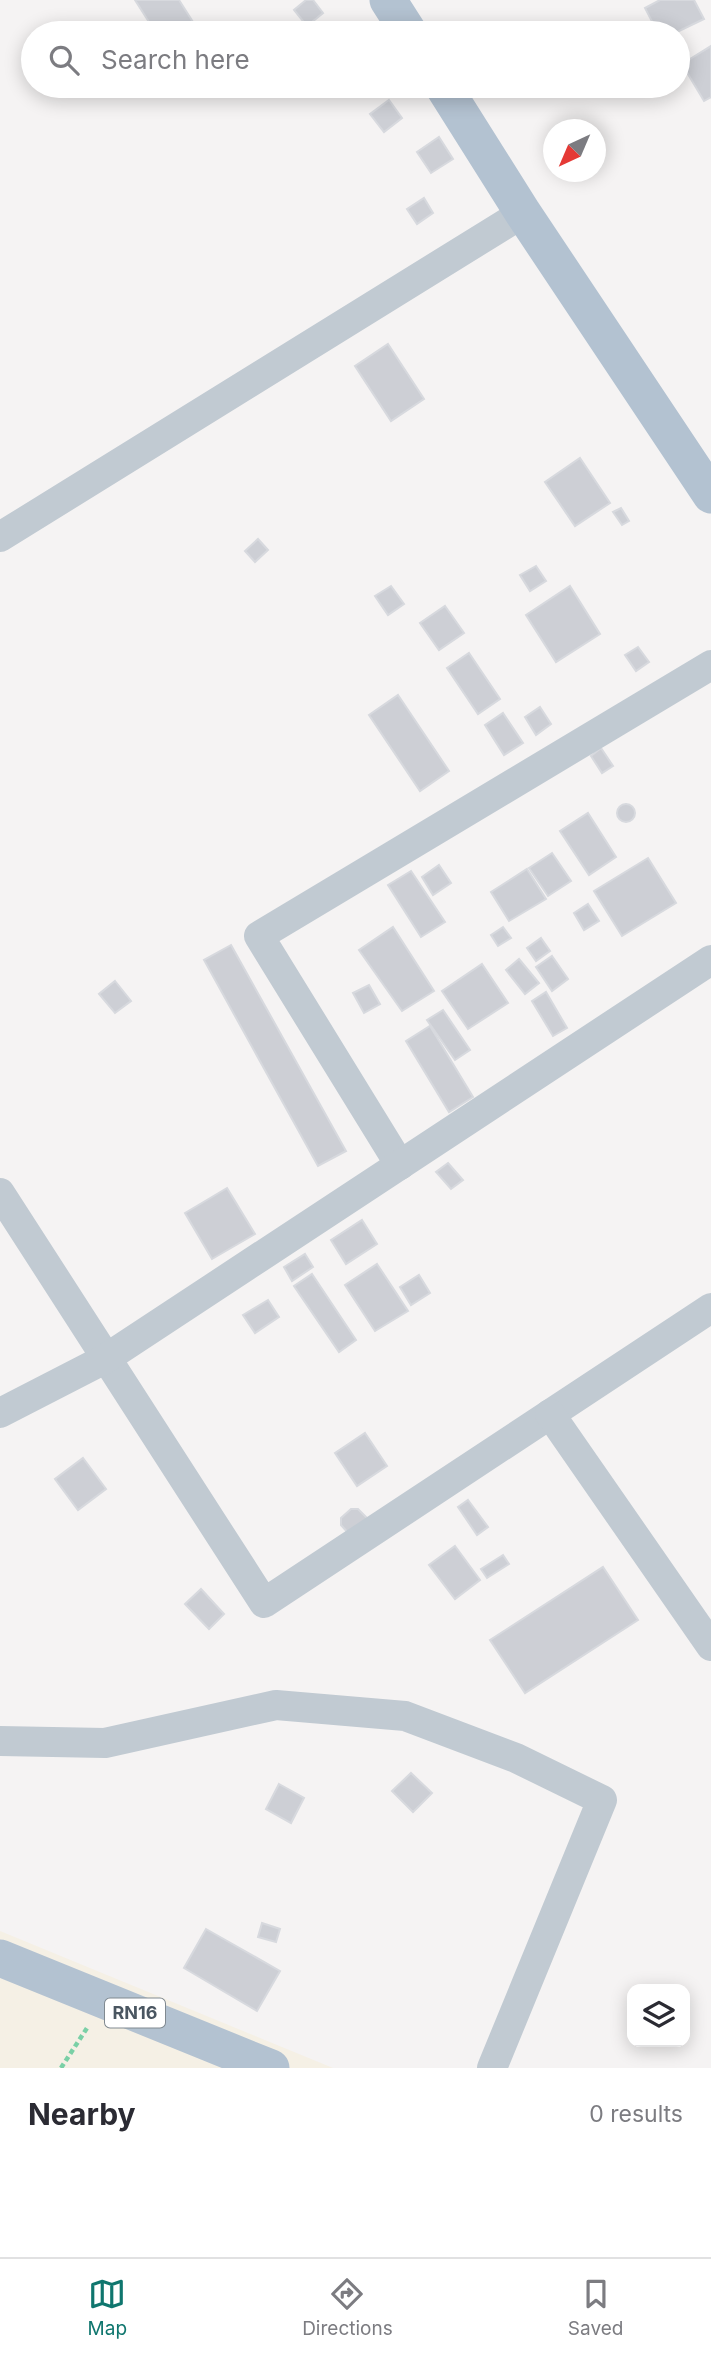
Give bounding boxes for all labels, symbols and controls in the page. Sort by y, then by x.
search box [21,21,690,98]
icon: search [45,41,83,79]
text: Search here [101,44,250,75]
north arrow [543,119,606,182]
map controls [627,1984,690,2047]
button: layers [627,1984,690,2047]
road number: RN16 [105,1998,165,2027]
text: Nearby [28,2096,136,2132]
text: 0 results [589,2100,683,2128]
tab: Map [88,2275,127,2340]
tab: Directions [302,2275,393,2340]
tab: Saved [568,2275,623,2340]

